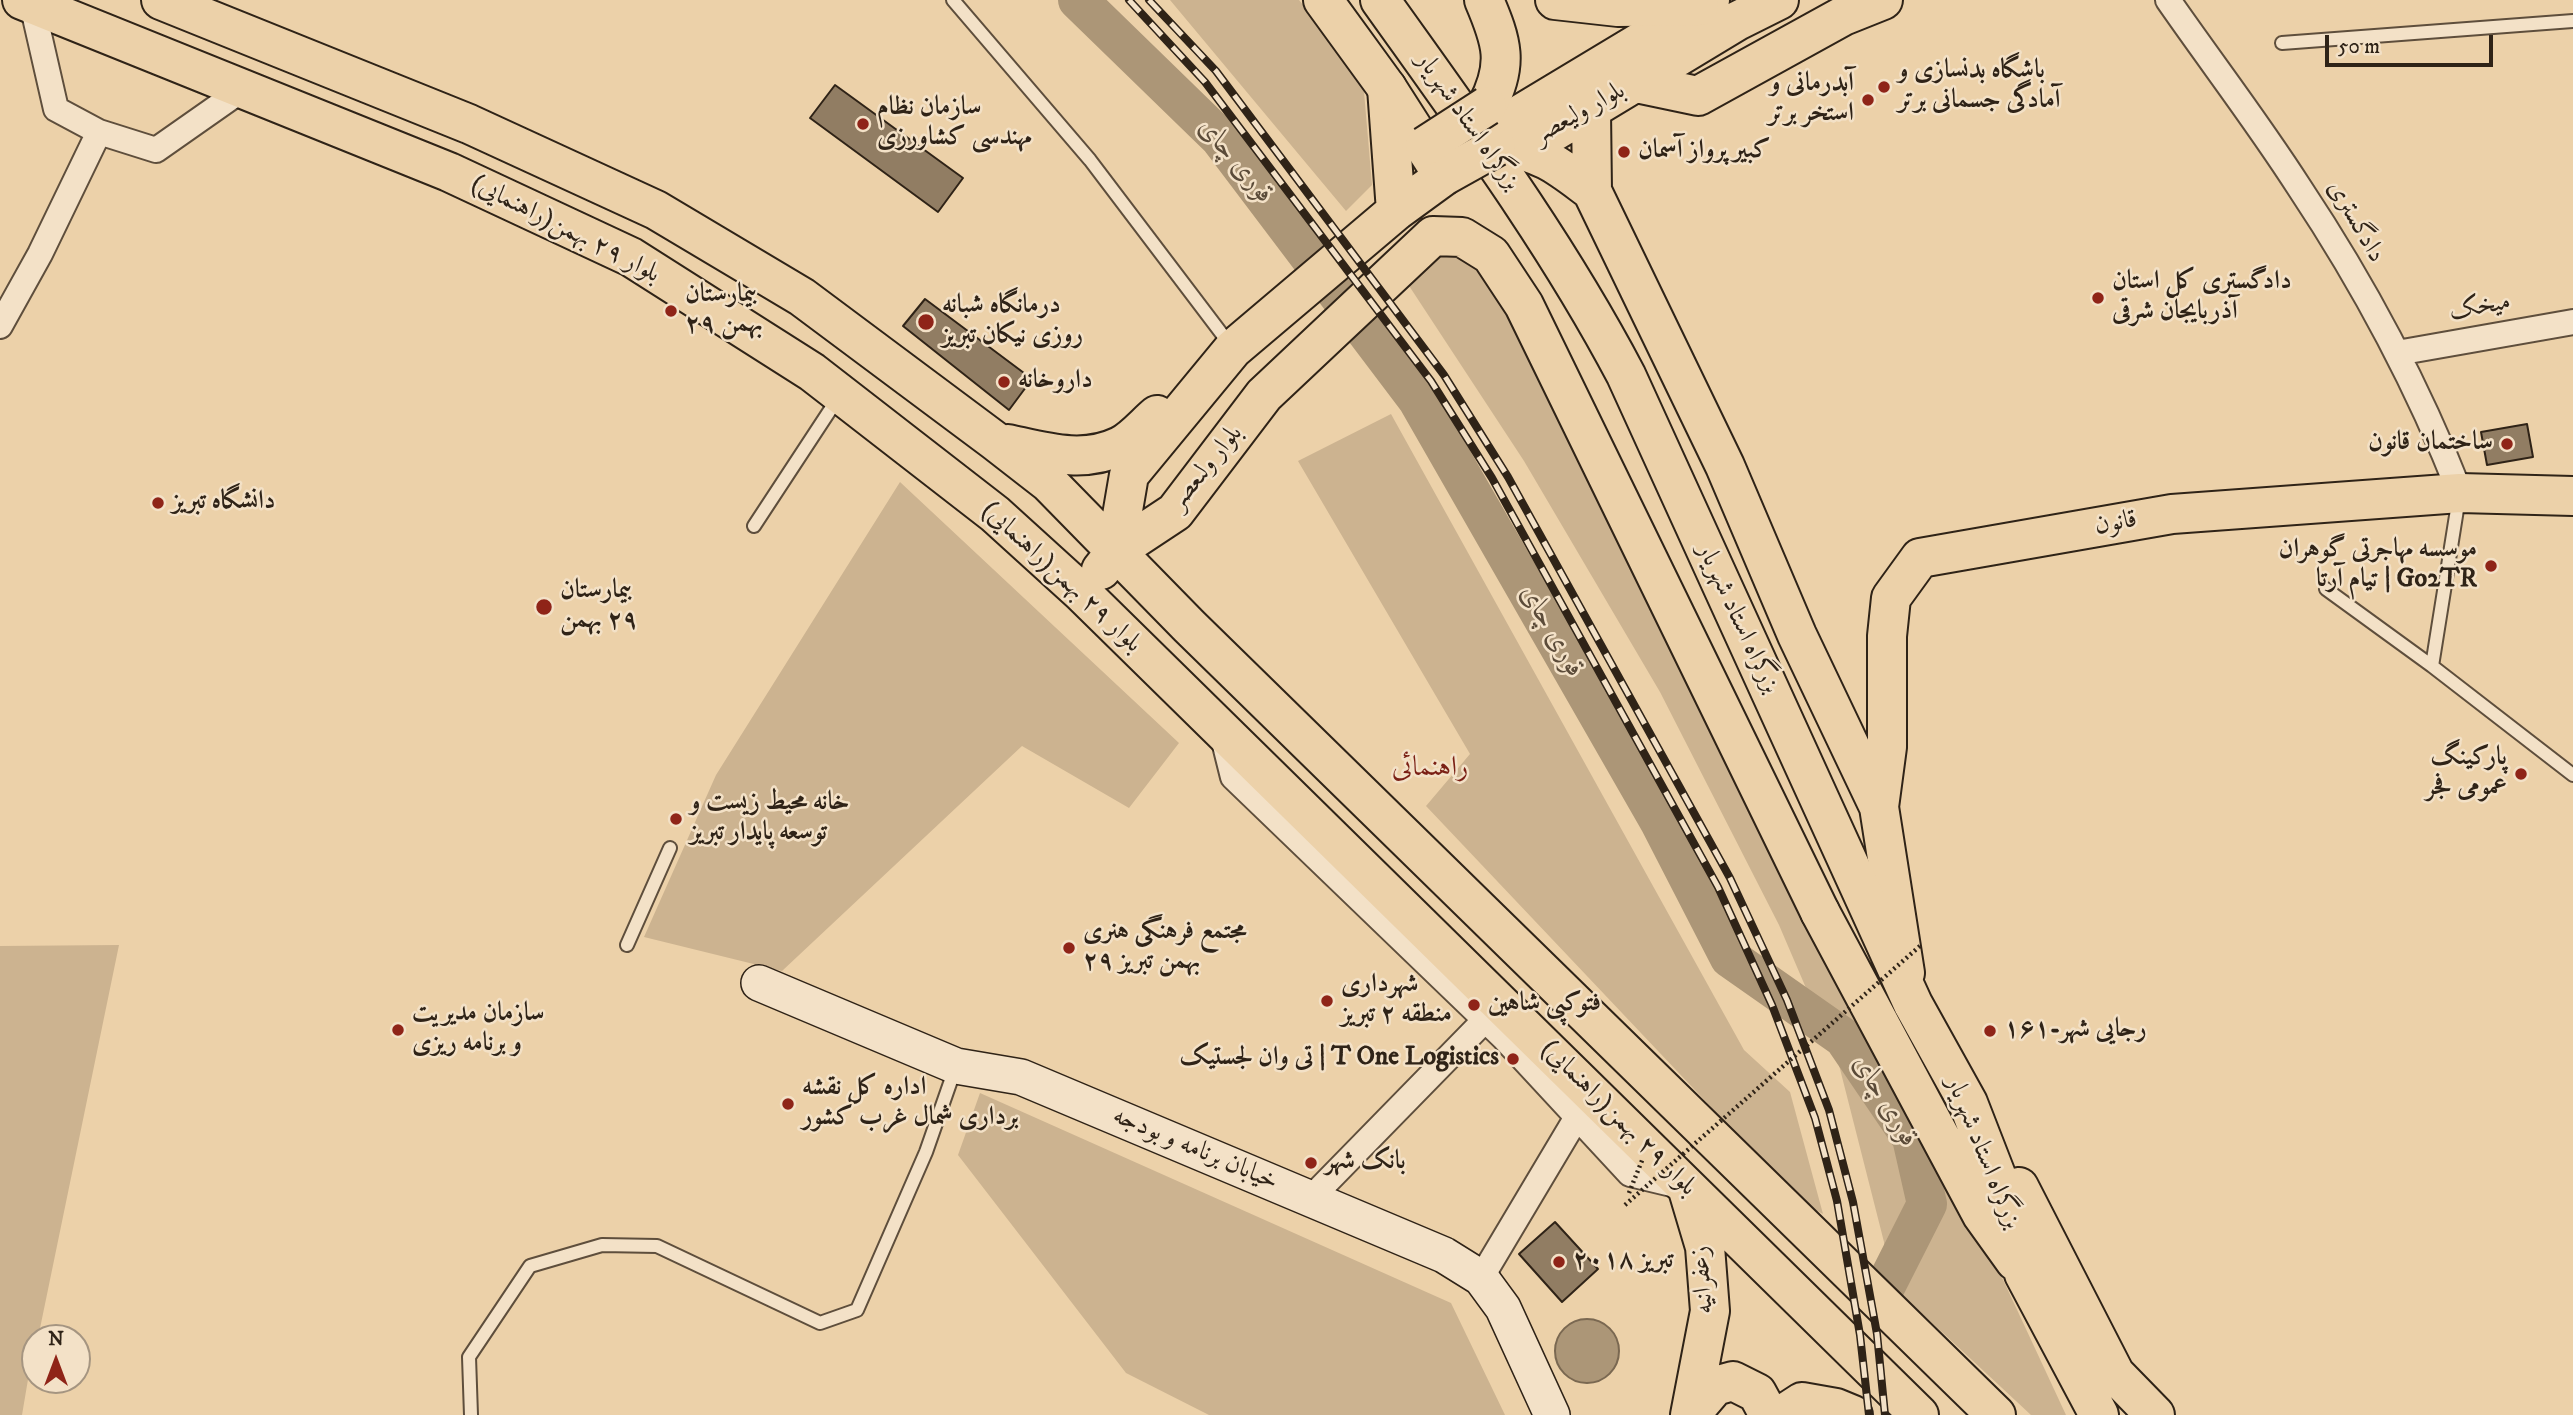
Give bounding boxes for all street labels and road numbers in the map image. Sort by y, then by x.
street label: بزرگراه استاد شهریار [1408,47,1526,197]
street label: بلوار ولیعصر [1529,76,1631,152]
street label: بلوار ٢٩ بهمن(راهنمایی) [465,169,665,291]
street label: دادگستری [2319,175,2391,269]
street label: میخک [2447,287,2513,329]
street label: بلوار ولىعصر [1163,419,1251,517]
street label: بلوار ٢٩ بهمن(راهنمایی) [974,496,1148,660]
street label: قانون [2092,505,2140,543]
street label: بزرگراه استاد شهریار [1689,539,1785,699]
street label: بلوار ٢٩ بهمن(راهنمایی) [1534,1035,1702,1203]
street label: بزرگراه استاد شهریار [1937,1072,2027,1234]
street label: خیابان برنامه و بودجه [1108,1101,1282,1199]
street label: زعفرانیه [1686,1245,1722,1315]

